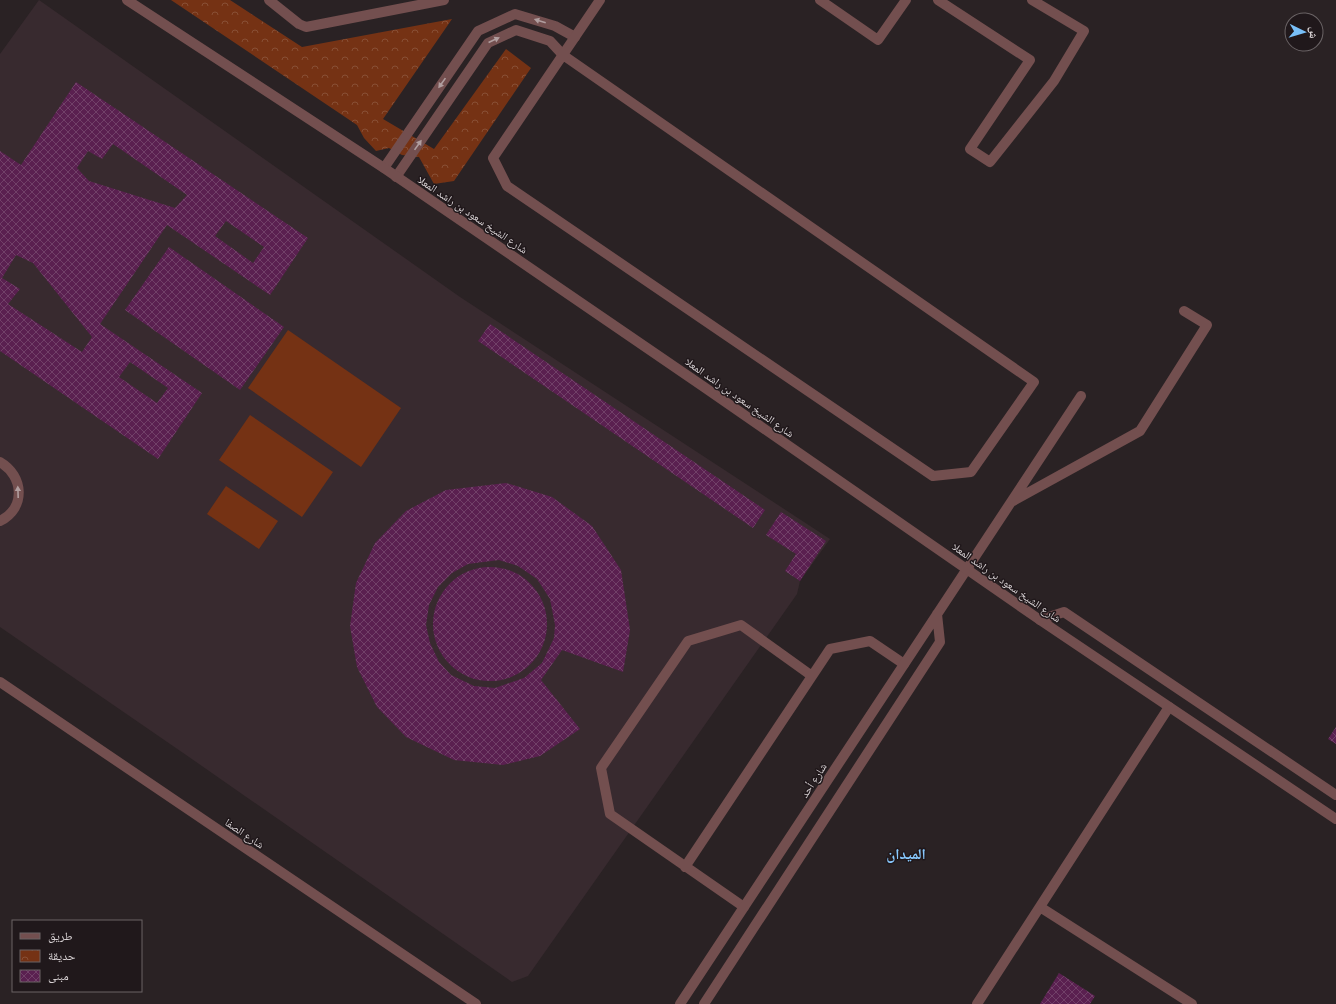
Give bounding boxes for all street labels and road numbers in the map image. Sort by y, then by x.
street label: شارع الشيخ سعود بن راشد المعلا [415,171,531,257]
street label: شارع الشيخ سعود بن راشد المعلا [683,354,797,440]
street label: شارع الشيخ سعود بن راشد المعلا [950,539,1064,625]
street label: شارع أحد [796,760,830,800]
street label: شارع الصفا [222,814,268,852]

